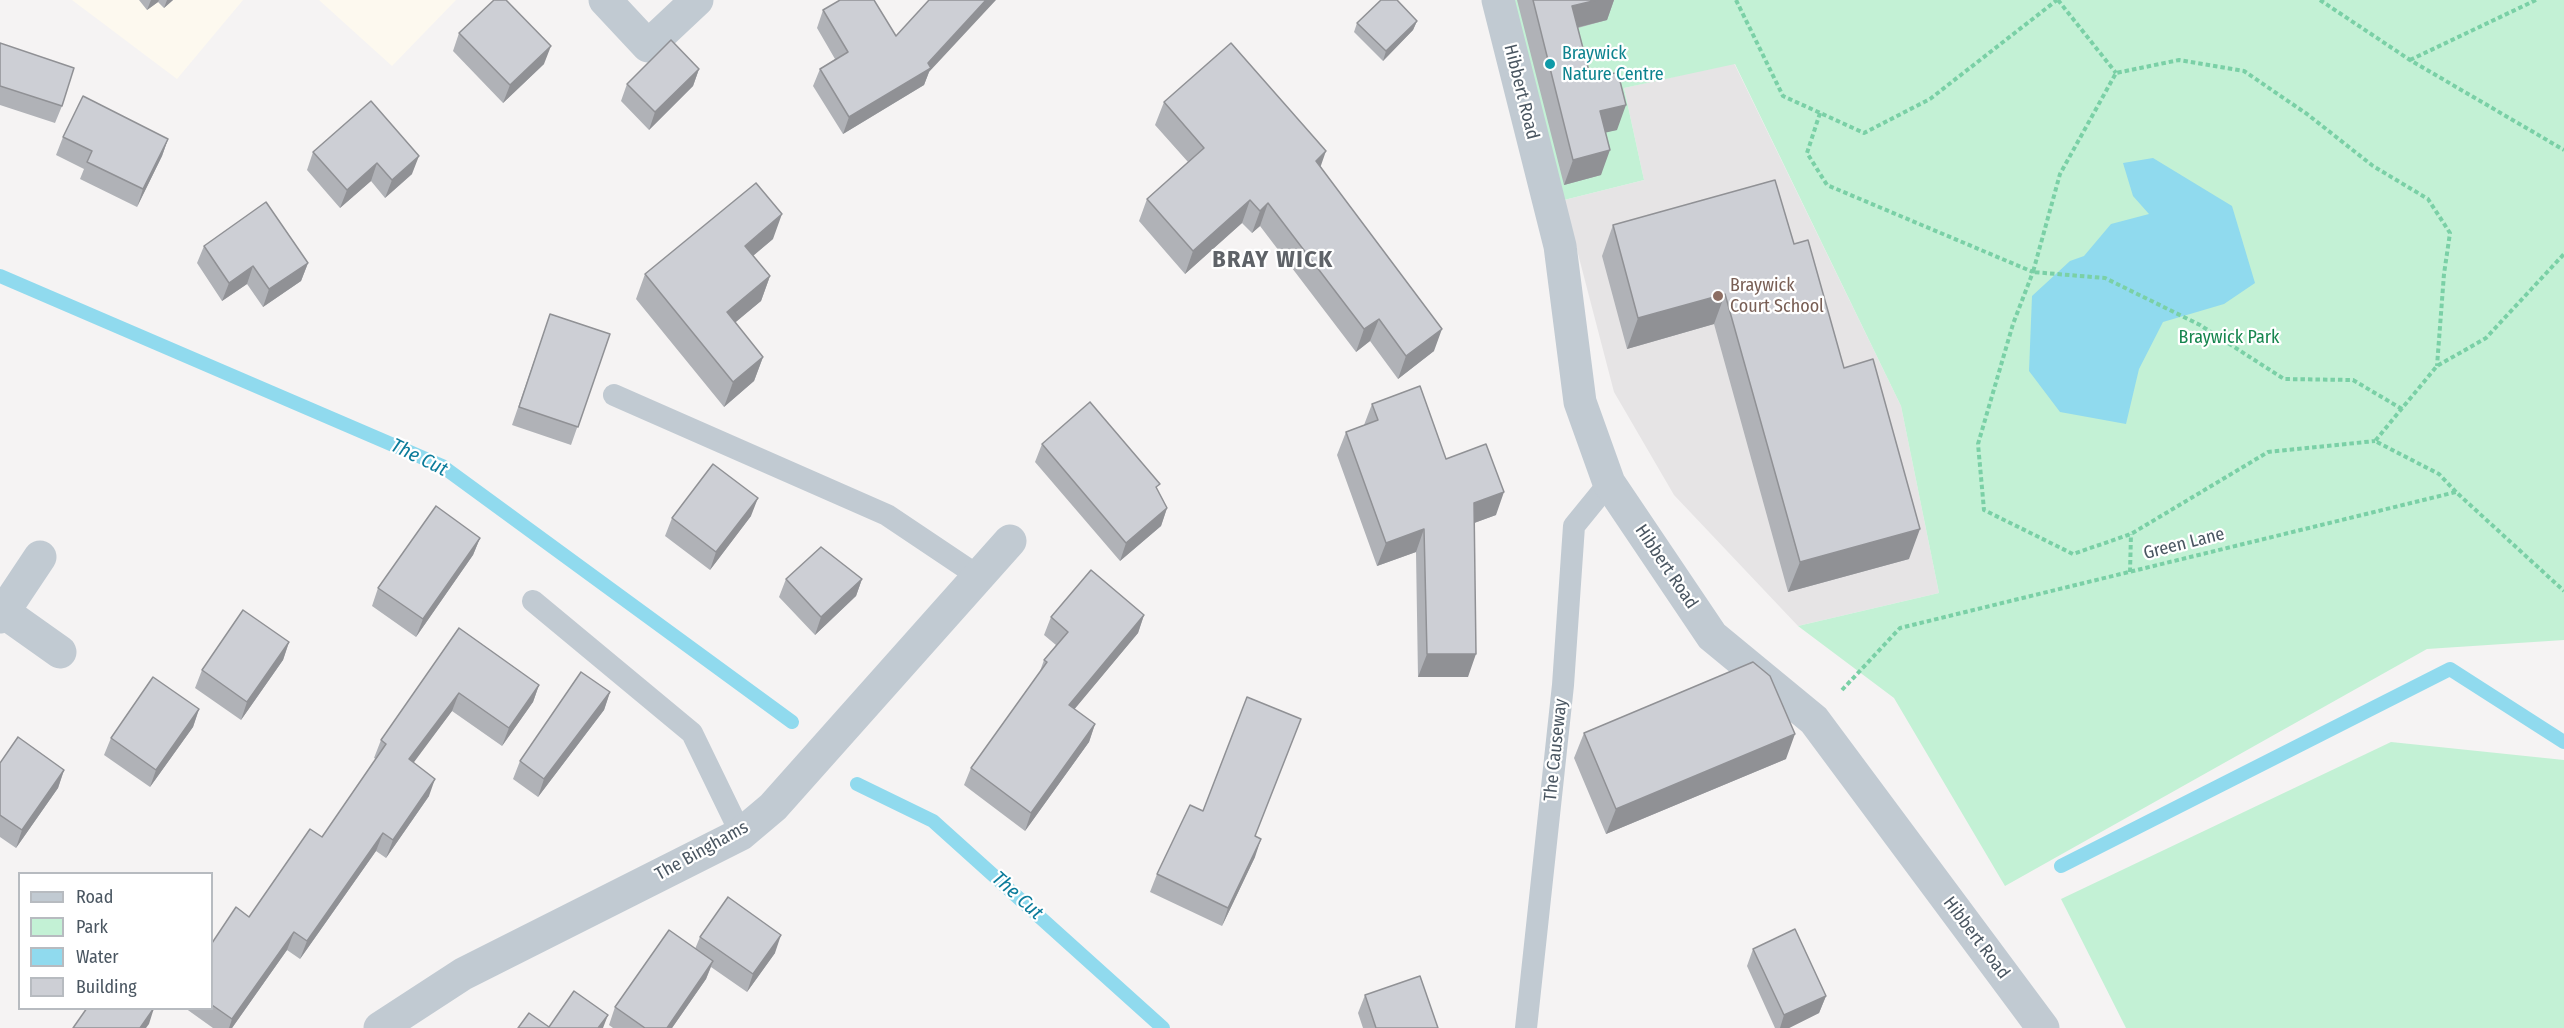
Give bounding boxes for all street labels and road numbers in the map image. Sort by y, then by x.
street label: Hibbert Road [1499,42,1543,142]
street label: Hibbert Road [1630,521,1702,613]
street label: Green Lane [2141,524,2227,564]
street label: The Causeway [1540,698,1572,802]
street label: The Binghams [652,817,752,885]
street label: Hibbert Road [1938,893,2014,983]

